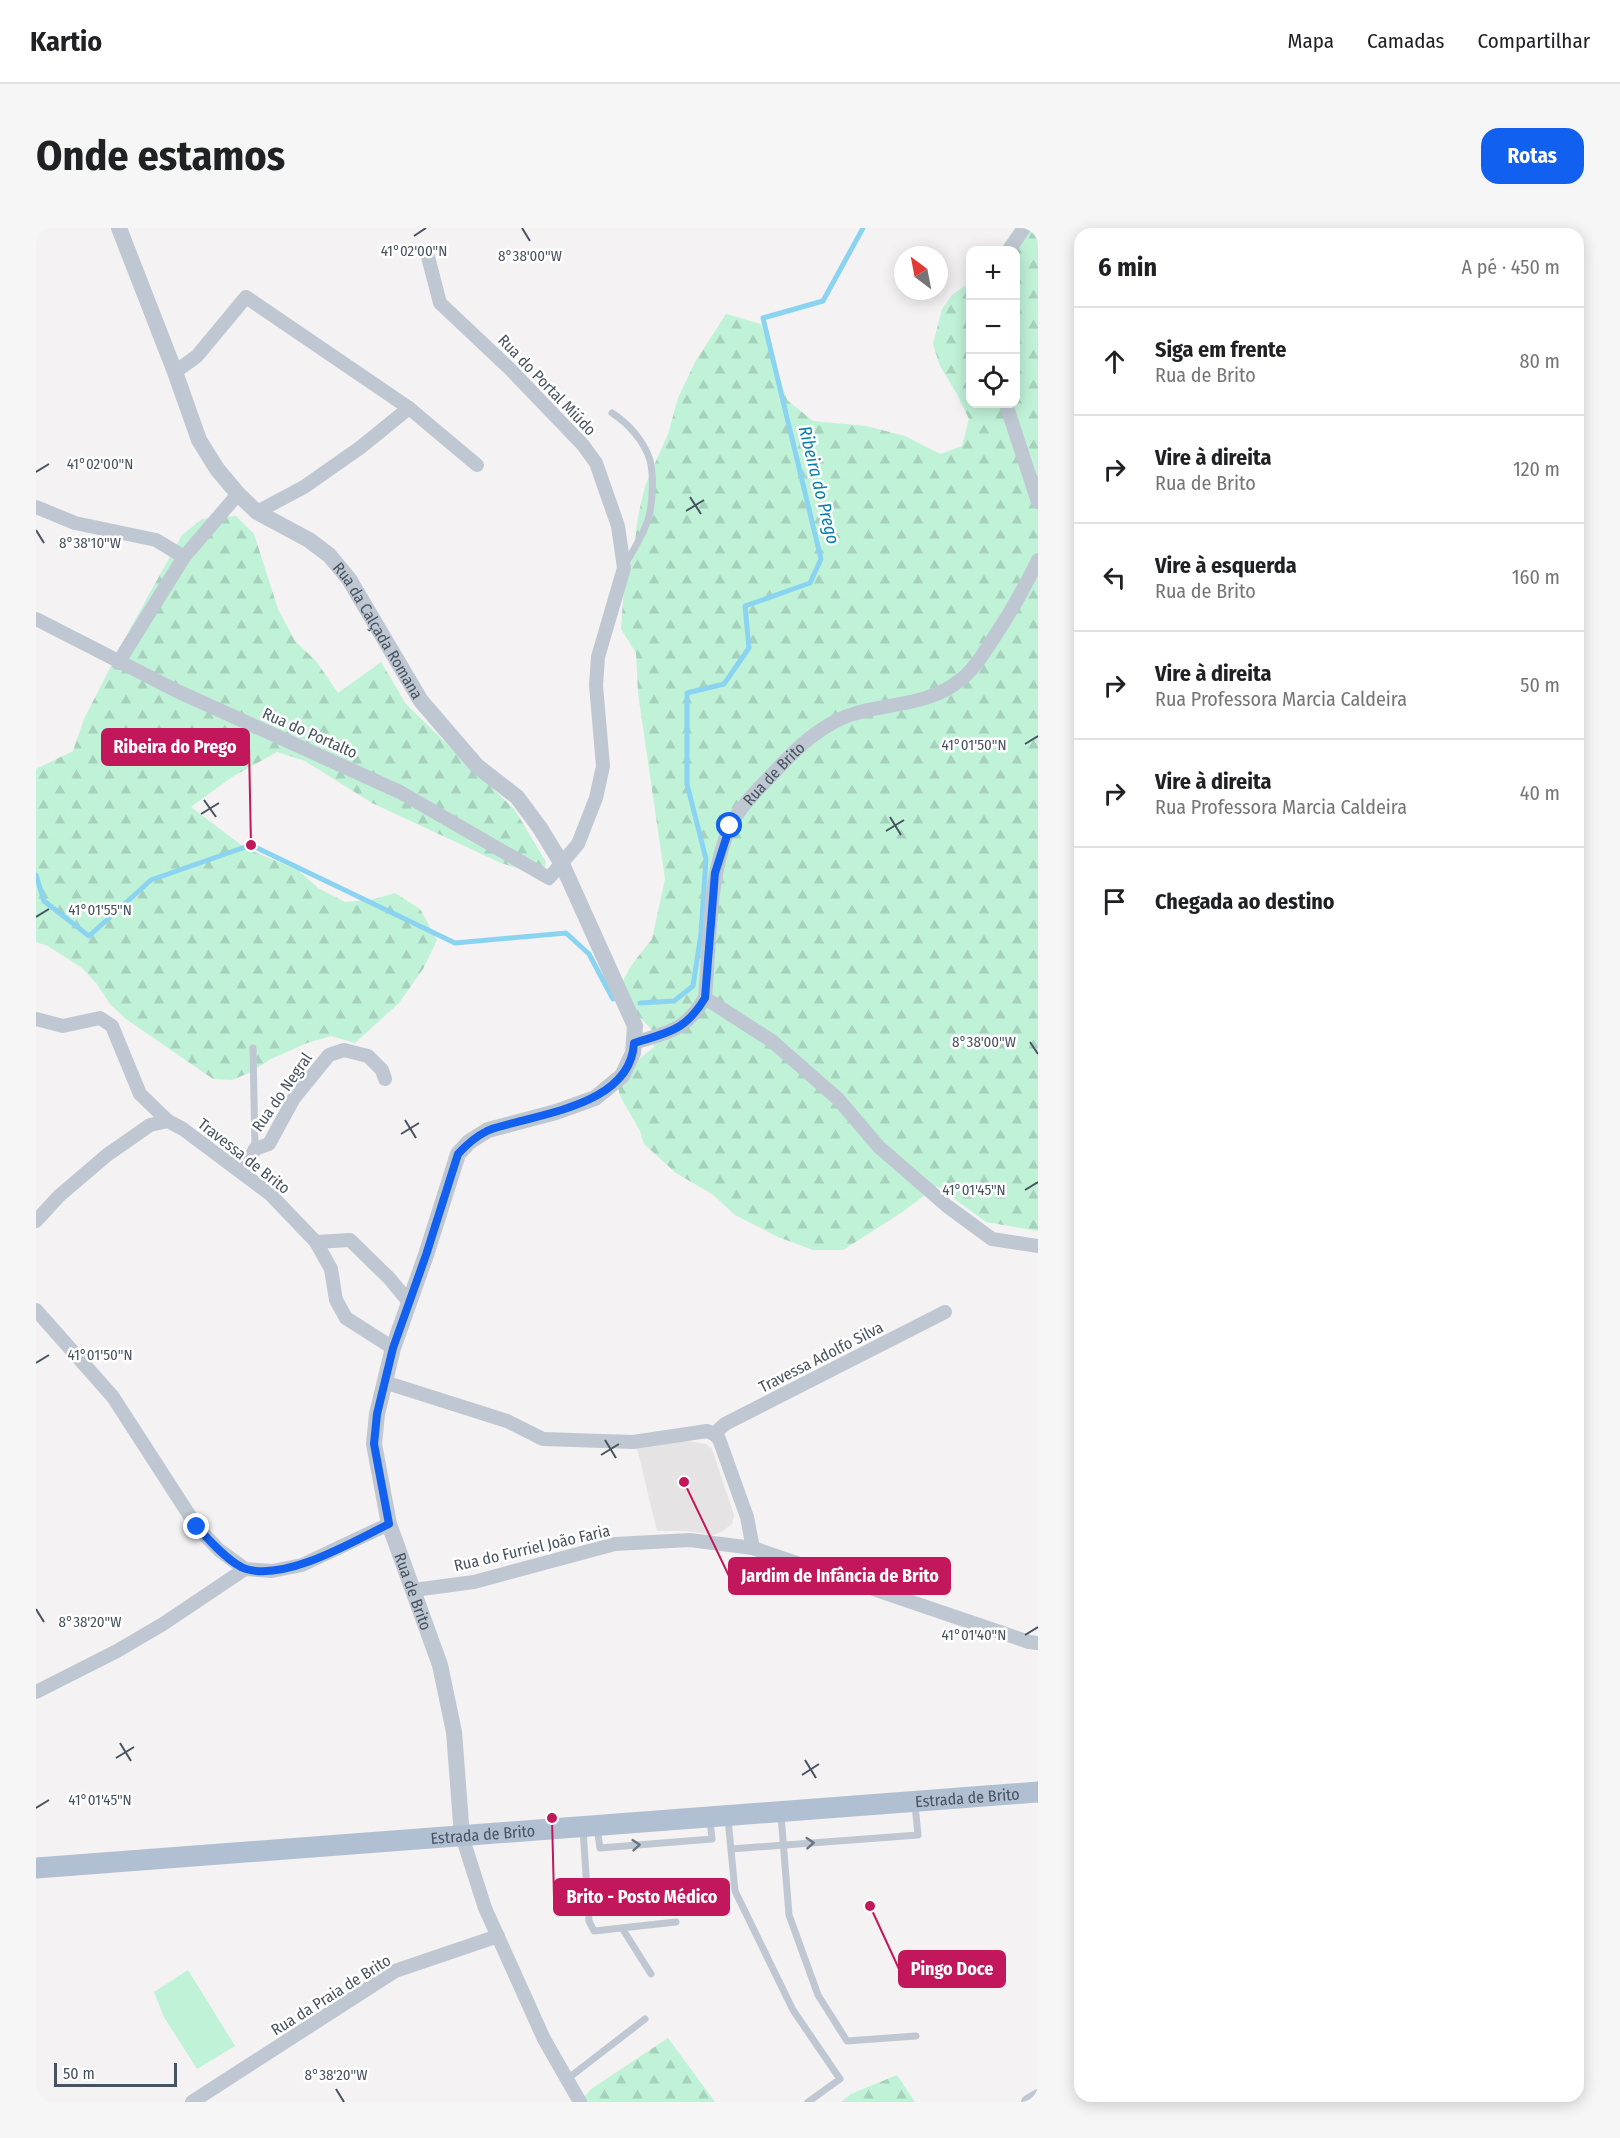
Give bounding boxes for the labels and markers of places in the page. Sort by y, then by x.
callout: Ribeira do Prego [102,729,249,765]
callout: Jardim de Infância de Brito [729,1558,950,1594]
callout: Brito - Posto Médico [554,1879,729,1915]
callout: Pingo Doce [899,1951,1005,1987]

